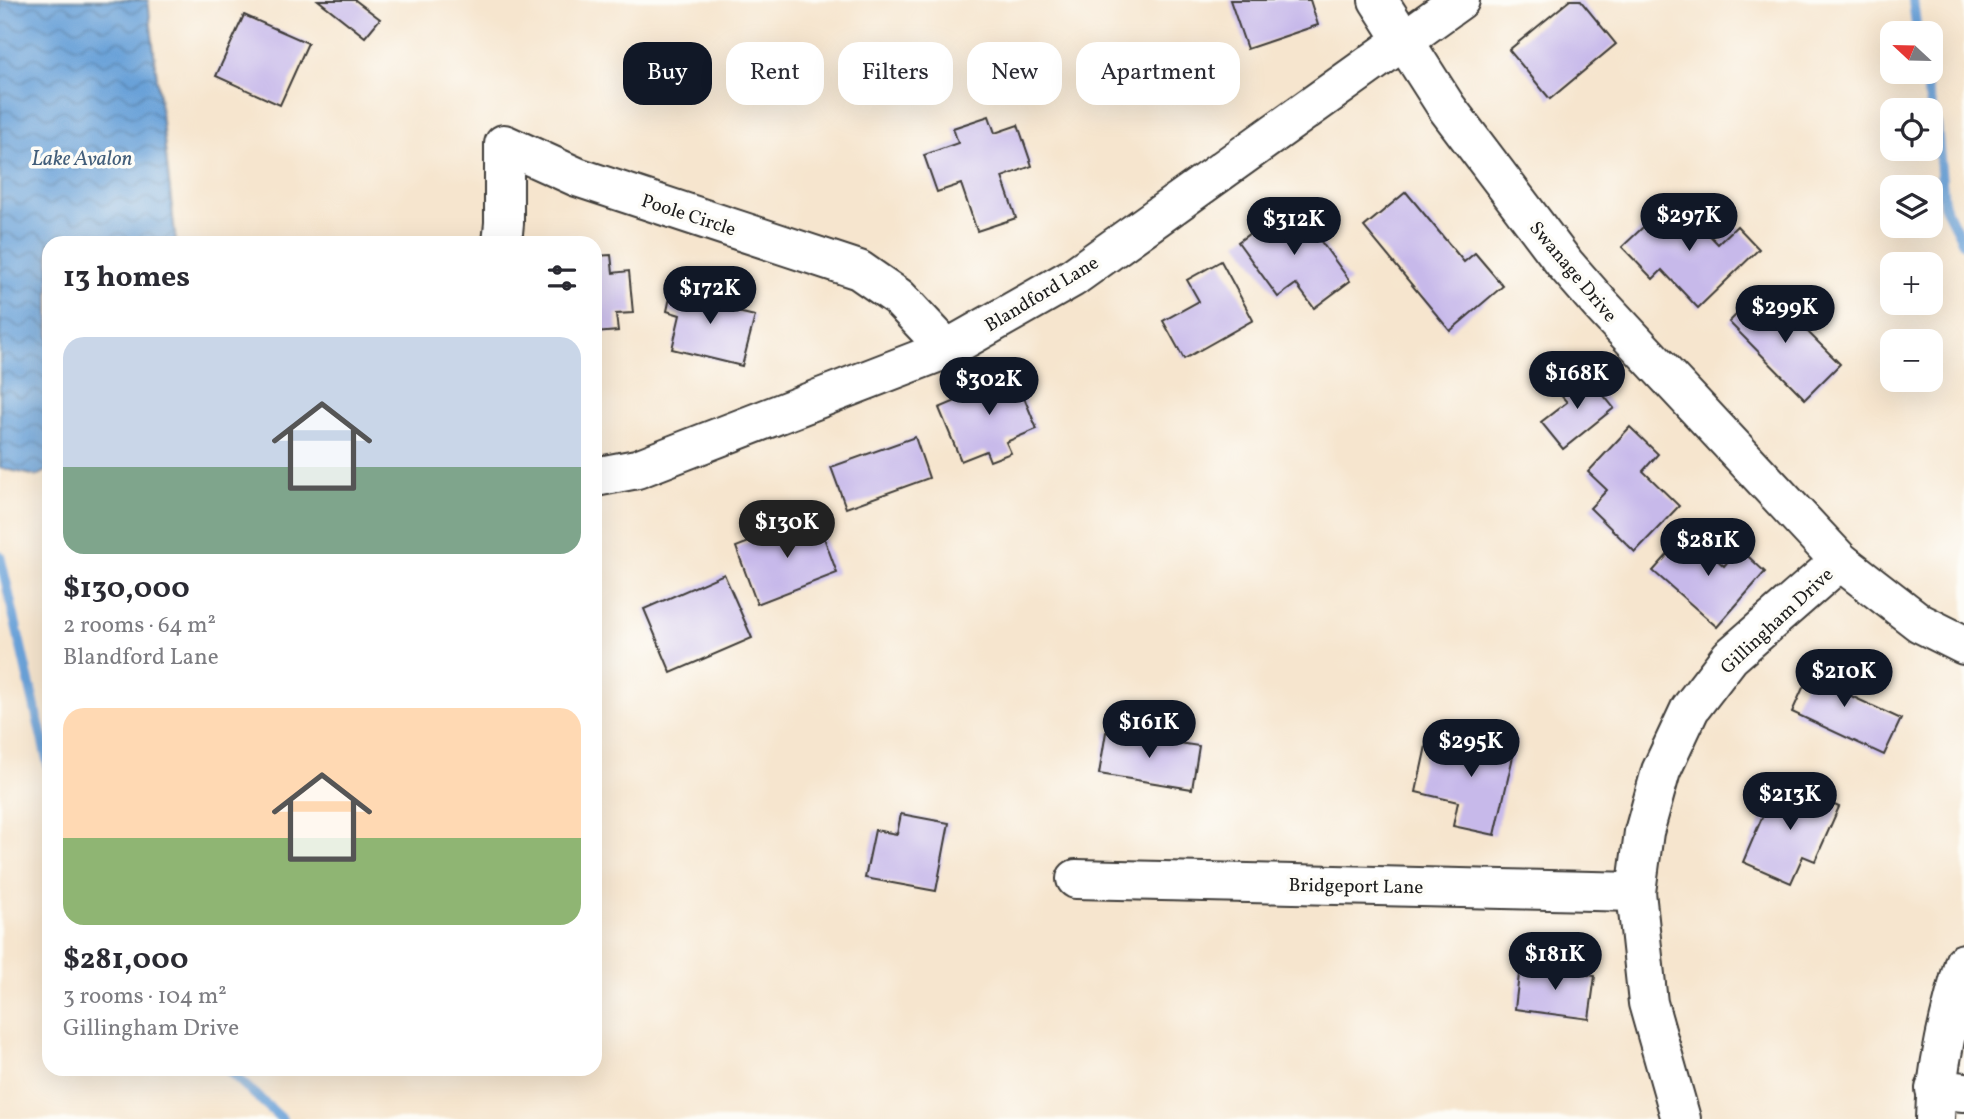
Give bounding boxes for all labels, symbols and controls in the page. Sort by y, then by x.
north arrow [1880,21,1942,84]
map controls [1880,21,1943,392]
chip: Buy [623,42,712,105]
chip: Rent [726,42,824,105]
chip: Filters [838,42,953,105]
chip: New [967,42,1062,105]
chip: Apartment [1076,42,1240,105]
button: locate [1880,98,1943,161]
water label: Lake Avalon [32,145,133,174]
button: layers [1880,175,1943,238]
street label: Poole Circle [638,188,739,243]
pin: $297K [1640,194,1738,253]
pin: $312K [1245,198,1343,257]
text: $297K [1656,200,1722,232]
text: $312K [1263,204,1325,236]
street label: Swanage Drive [1523,216,1622,328]
street label: Blandford Lane [980,250,1104,339]
button: + [1880,252,1943,315]
text: 13 homes [63,257,190,299]
icon: filters [543,259,581,297]
pin: $172K [661,266,759,326]
text: $172K [679,273,741,305]
pin: $299K [1736,286,1834,345]
text: $299K [1752,292,1818,324]
button: − [1880,329,1943,392]
pin: $168K [1528,352,1626,411]
pin: $302K [940,358,1038,417]
text: $168K [1545,358,1609,390]
text: $302K [956,364,1023,396]
icon: home [259,383,385,509]
pin: $130K [738,500,836,560]
text: $130K [755,507,819,539]
pin: $281K [1659,518,1757,578]
text: $281K [1676,525,1740,557]
street label: Gillingham Drive [1715,562,1839,681]
text: $130,000 [63,568,190,610]
text: 2 rooms · 64 m² [63,610,216,642]
text: Blandford Lane [63,642,219,674]
pin: $210K [1795,650,1893,709]
text: $210K [1812,656,1876,688]
pin: $161K [1100,700,1198,760]
text: $161K [1119,707,1179,739]
pin: $295K [1422,720,1520,779]
text: $295K [1439,726,1504,758]
icon: home [259,754,385,880]
pin: $213K [1741,772,1839,832]
text: $213K [1759,779,1821,811]
street label: Bridgeport Lane [1288,873,1424,901]
pin: $181K [1506,932,1604,992]
text: $281,000 [63,939,188,981]
text: $181K [1525,939,1585,971]
text: 3 rooms · 104 m² [63,981,227,1013]
text: Gillingham Drive [63,1013,239,1045]

